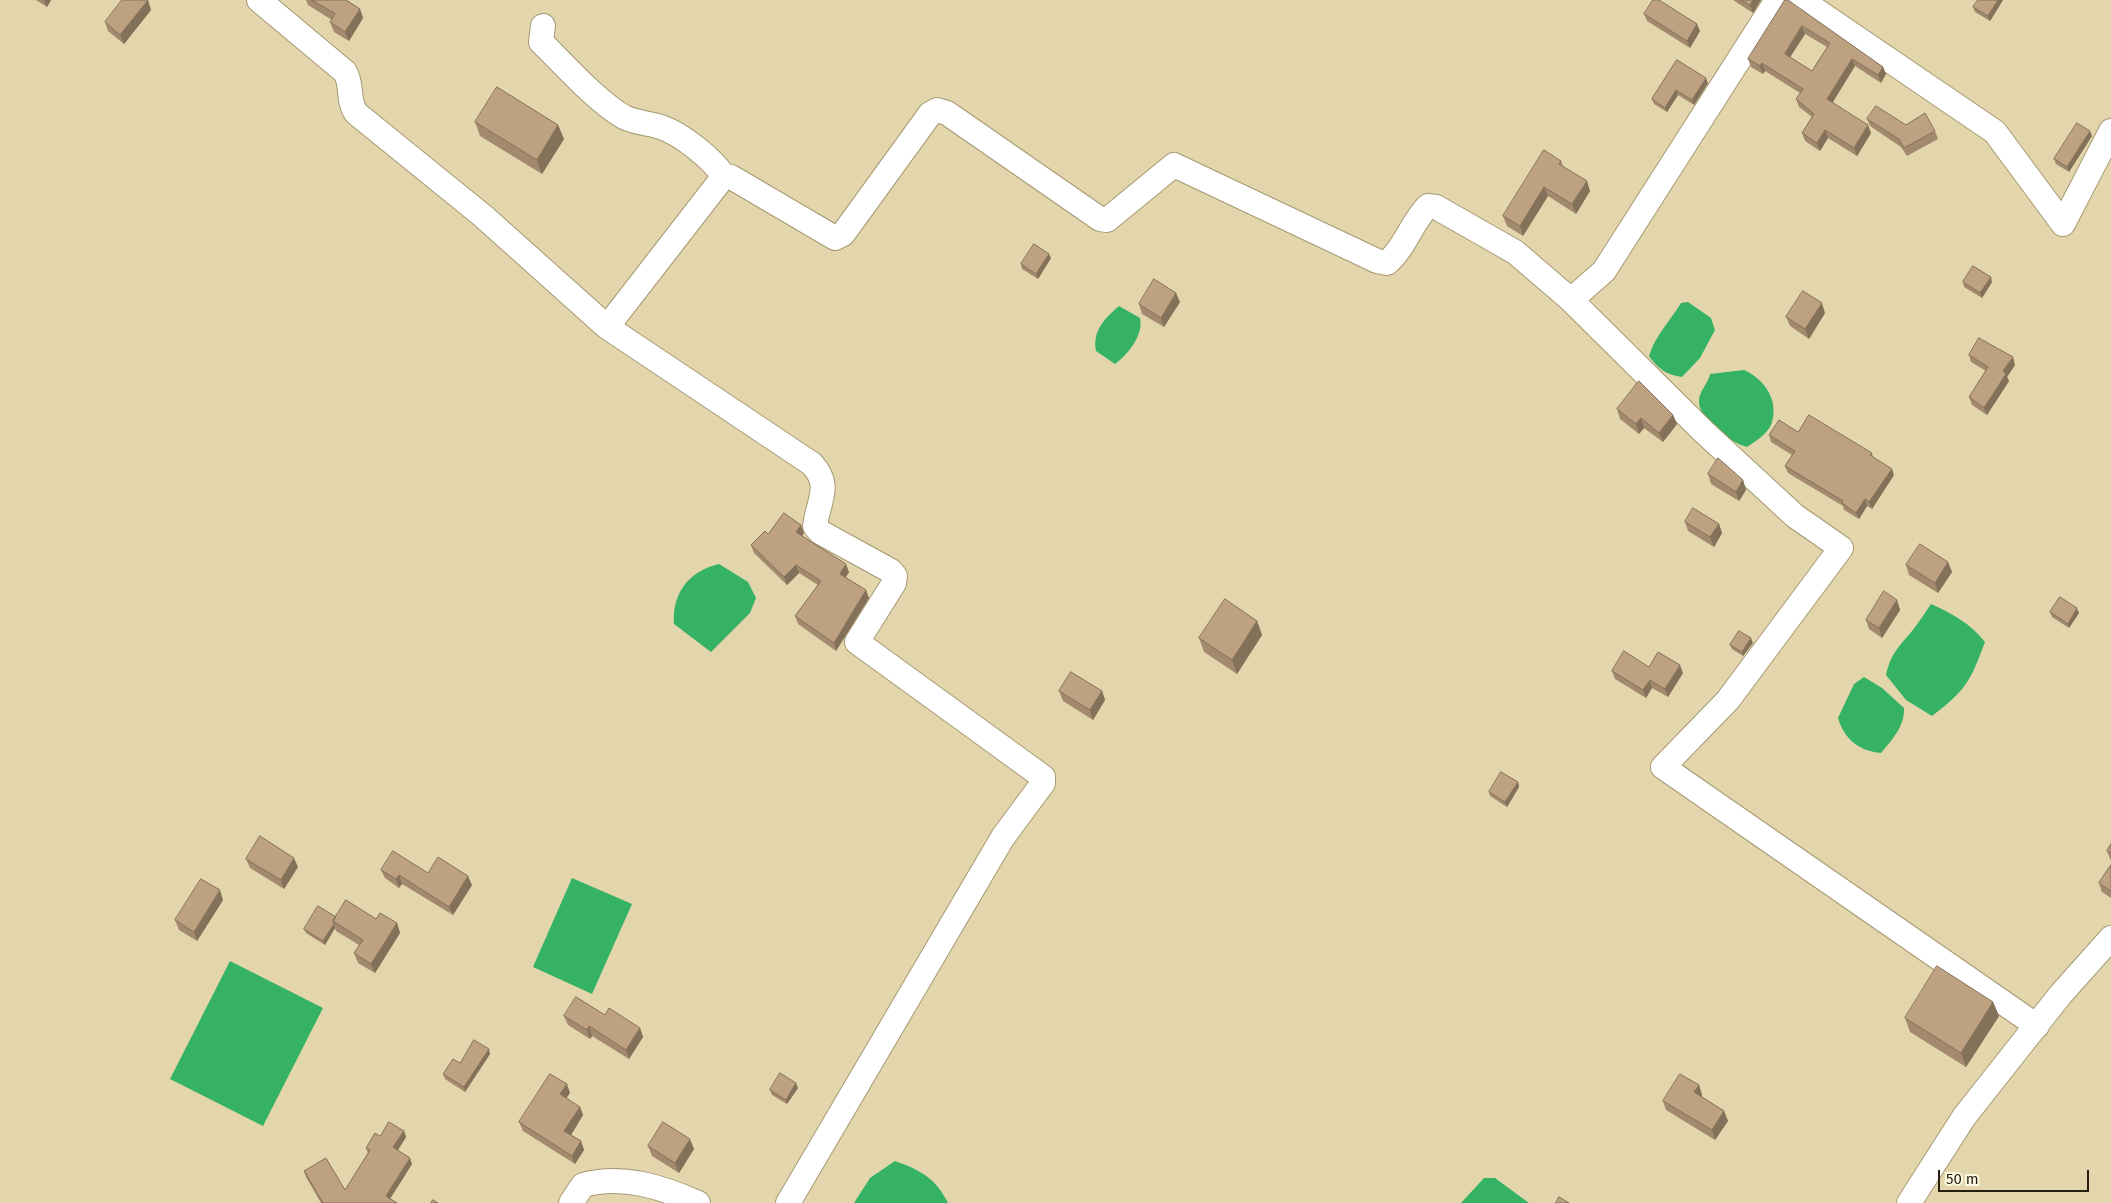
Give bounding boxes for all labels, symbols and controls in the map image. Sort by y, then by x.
scale bar [1941,1160,2092,1192]
text: 50 m [1946,1170,1979,1188]

